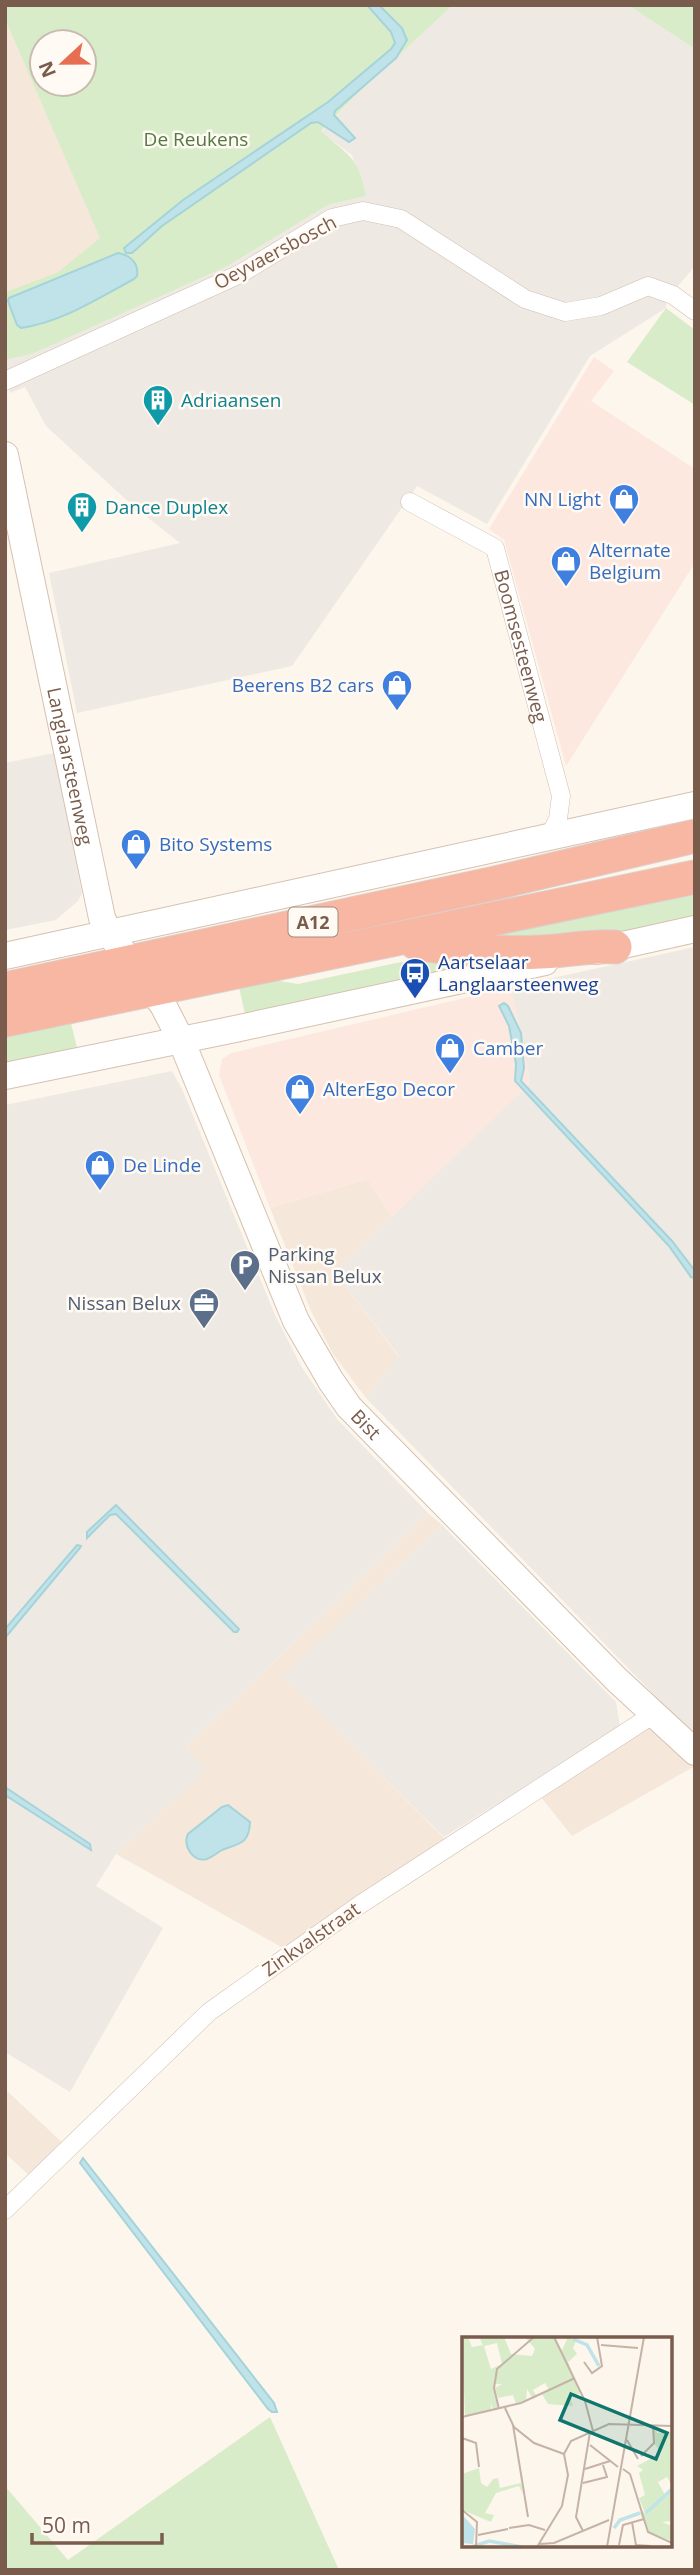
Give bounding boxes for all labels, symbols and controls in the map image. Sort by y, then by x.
north arrow [28,28,98,98]
text: N [32,57,62,81]
park label: De Reukens [144,126,248,152]
street label: Oeyvaersbosch [209,209,341,295]
building icon: Adriaansen [141,383,175,427]
place label: Adriaansen [181,387,281,413]
shop icon: NN Light [607,482,641,526]
place label: NN Light [524,486,601,512]
building icon: Dance Duplex [65,490,99,534]
place label: Dance Duplex [105,494,228,520]
place label: Alternate Belgium [589,537,671,585]
shop icon: Alternate Belgium [549,544,583,588]
street label: Boomsesteenweg [488,567,554,725]
shop icon: Beerens B2 cars [380,668,414,712]
place label: Beerens B2 cars [232,672,374,698]
street label: Langlaarsteenweg [41,685,99,848]
shop icon: Bito Systems [119,827,153,871]
place label: Bito Systems [159,831,272,857]
road number: A12 [288,908,338,937]
place label: Aartselaar Langlaarsteenweg [438,949,599,997]
bus stop icon: Aartselaar Langlaarsteenweg [398,956,432,1000]
shop icon: Camber [433,1031,467,1075]
place label: Camber [473,1035,543,1061]
shop icon: AlterEgo Decor [283,1072,317,1116]
place label: AlterEgo Decor [323,1076,455,1102]
shop icon: De Linde [83,1148,117,1192]
place label: De Linde [123,1152,201,1178]
place label: Parking Nissan Belux [268,1241,382,1289]
parking icon: Parking Nissan Belux [228,1248,262,1292]
office icon: Nissan Belux [187,1286,221,1330]
place label: Nissan Belux [67,1290,181,1316]
street label: Bist [345,1404,387,1445]
street label: Zinkvalstraat [257,1896,365,1982]
inset map [462,2337,672,2547]
scale bar [32,2502,161,2546]
text: 50 m [42,2511,91,2539]

